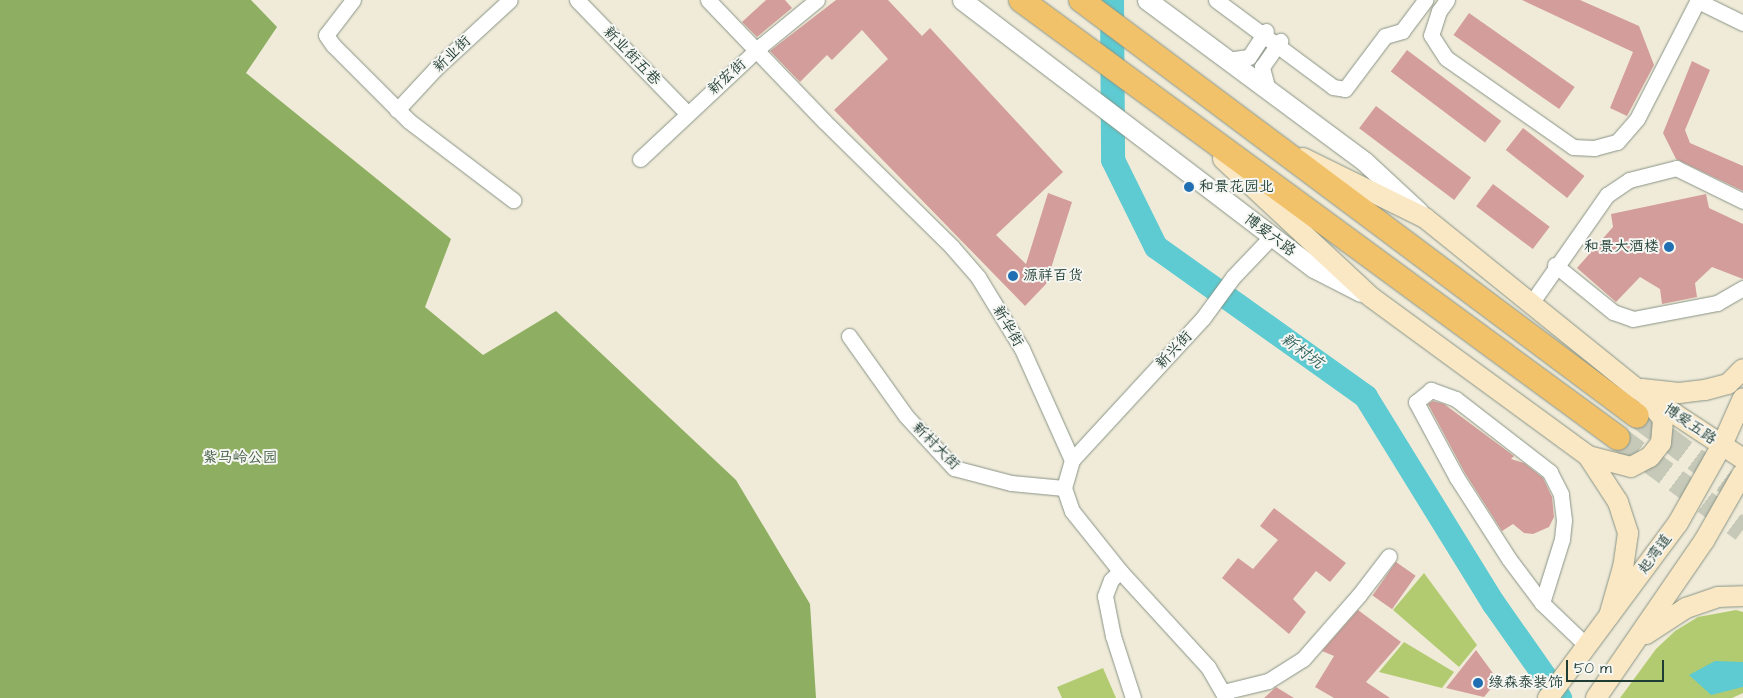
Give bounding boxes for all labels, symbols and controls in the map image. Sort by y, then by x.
street label: 新业街五巷 [599,23,665,89]
street label: 新业街 [430,32,474,76]
street label: 新宏街 [704,55,750,99]
place label: 和景花园北 [1199,178,1274,196]
marker: 和景花园北 [1183,181,1195,193]
street label: 博爱六路 [1241,210,1299,260]
place label: 和景大酒楼 [1584,238,1659,256]
marker: 和景大酒楼 [1663,241,1675,253]
place label: 源祥百货 [1023,267,1083,285]
marker: 源祥百货 [1007,270,1019,282]
street label: 新华街 [989,302,1027,350]
street label: 新兴街 [1152,327,1196,373]
water label: 新村坑 [1277,329,1327,373]
street label: 博爱五路 [1660,400,1720,448]
street label: 新村大街 [908,418,964,474]
park label: 紫马岭公园 [203,449,277,467]
street label: 起湾道 [1634,531,1676,577]
scale bar [1568,650,1666,682]
text: 50 m [1574,658,1612,679]
place label: 绿森泰装饰 [1488,674,1563,692]
marker: 绿森泰装饰 [1472,677,1484,689]

